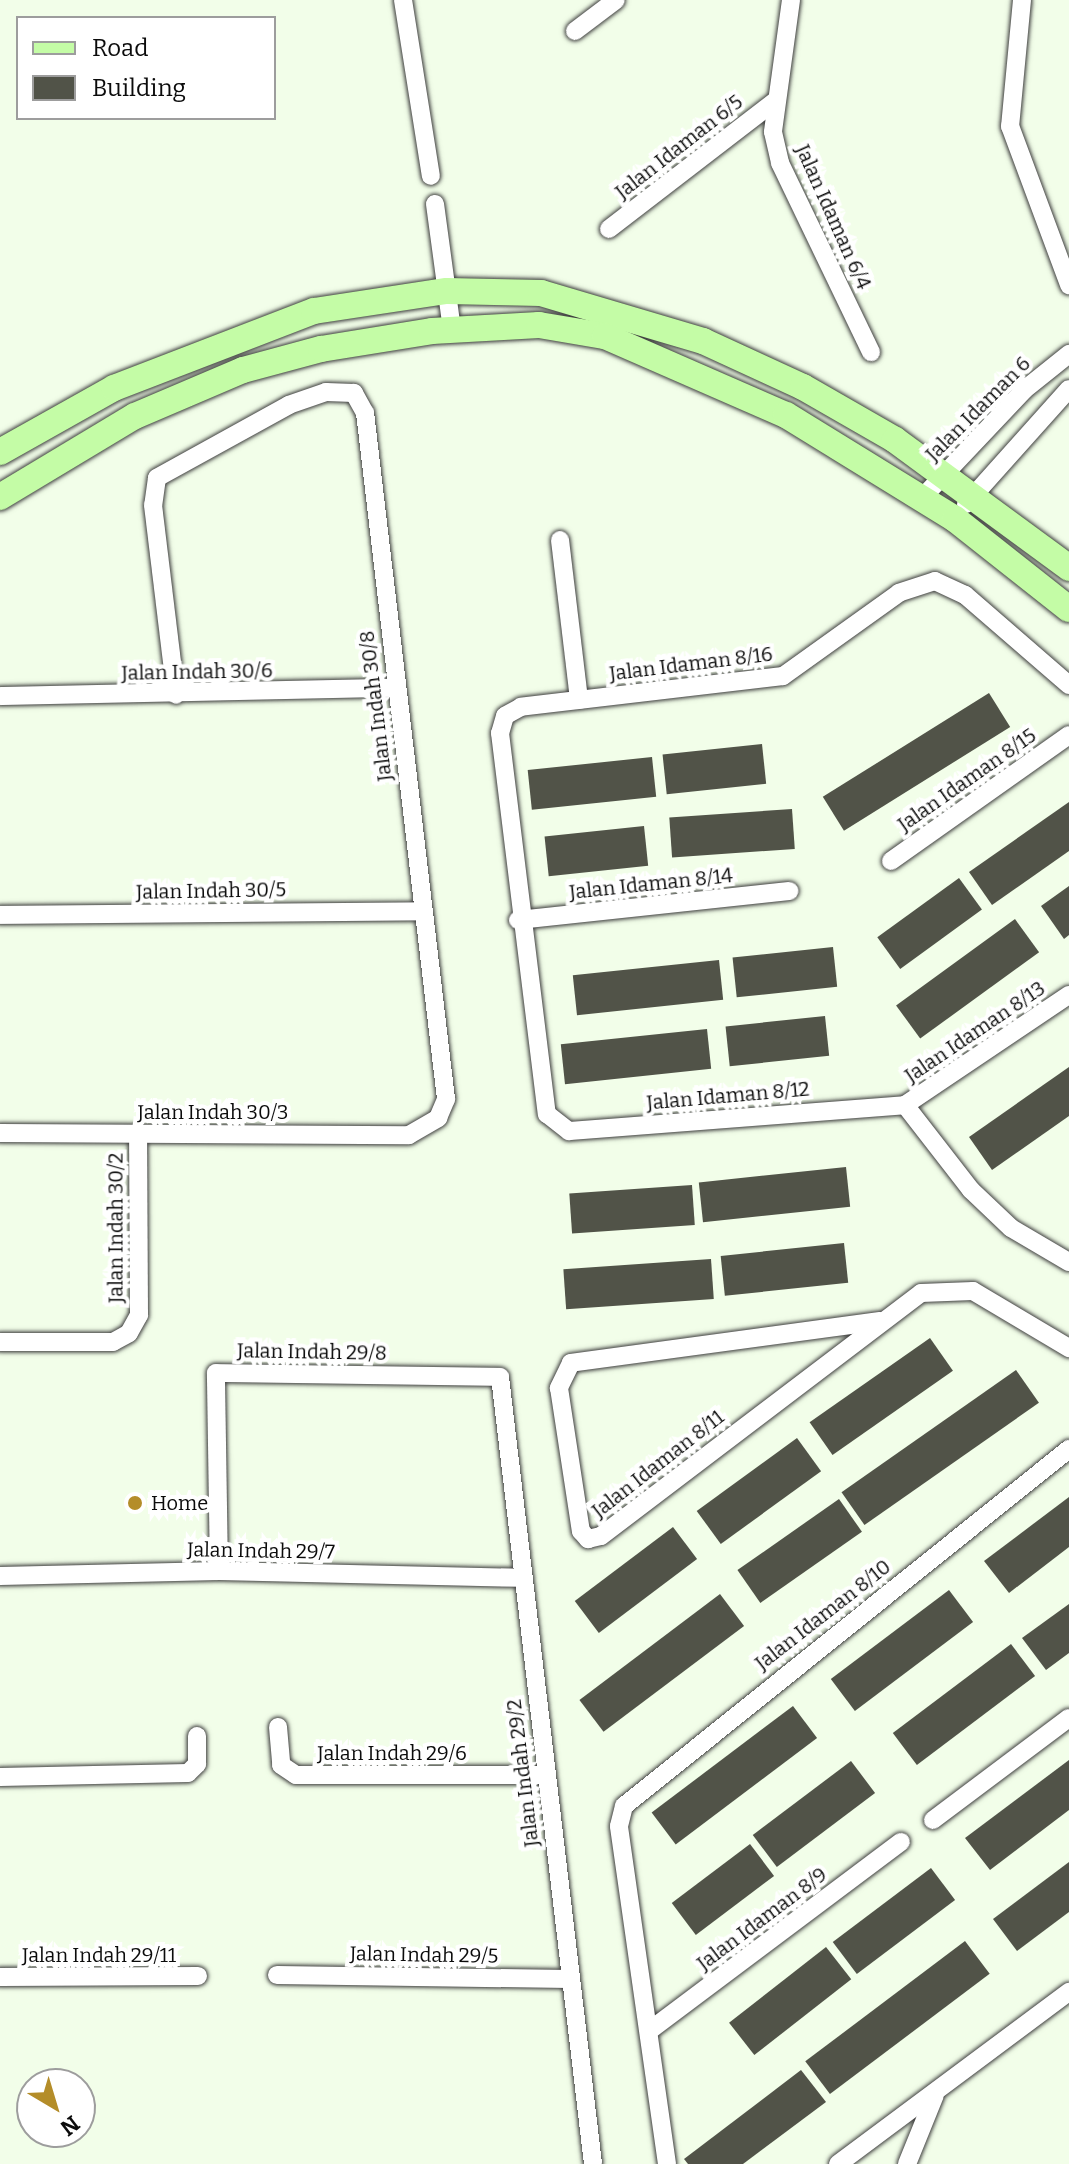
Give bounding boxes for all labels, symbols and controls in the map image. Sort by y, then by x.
legend [16,16,276,120]
text: Road [92,34,148,62]
text: Building [92,74,186,102]
street label: Jalan Idaman 6/5 [611,90,747,204]
street label: Jalan Idaman 6/4 [790,141,876,293]
street label: Jalan Idaman 6 [921,352,1035,466]
street label: Jalan Indah 30/8 [355,629,397,783]
street label: Jalan Idaman 8/16 [608,642,774,686]
street label: Jalan Indah 30/6 [121,659,273,685]
street label: Jalan Idaman 8/15 [893,723,1041,837]
street label: Jalan Idaman 8/14 [568,863,734,905]
street label: Jalan Indah 30/5 [136,878,286,904]
street label: Jalan Idaman 8/13 [900,976,1050,1088]
street label: Jalan Idaman 8/12 [646,1077,810,1115]
street label: Jalan Indah 30/3 [138,1100,288,1124]
street label: Jalan Indah 30/2 [104,1153,128,1303]
street label: Jalan Indah 29/8 [237,1339,387,1365]
street label: Jalan Idaman 8/11 [587,1405,729,1523]
place label: Home [151,1491,208,1515]
marker: Home [126,1494,144,1512]
street label: Jalan Indah 29/7 [187,1538,335,1564]
street label: Jalan Idaman 8/10 [750,1555,896,1675]
street label: Jalan Indah 29/2 [502,1698,544,1848]
street label: Jalan Indah 29/6 [317,1741,467,1765]
street label: Jalan Idaman 8/9 [692,1862,832,1976]
street label: Jalan Indah 29/5 [350,1942,498,1968]
street label: Jalan Indah 29/11 [22,1943,176,1967]
north arrow [16,2068,96,2148]
text: N [55,2110,85,2142]

